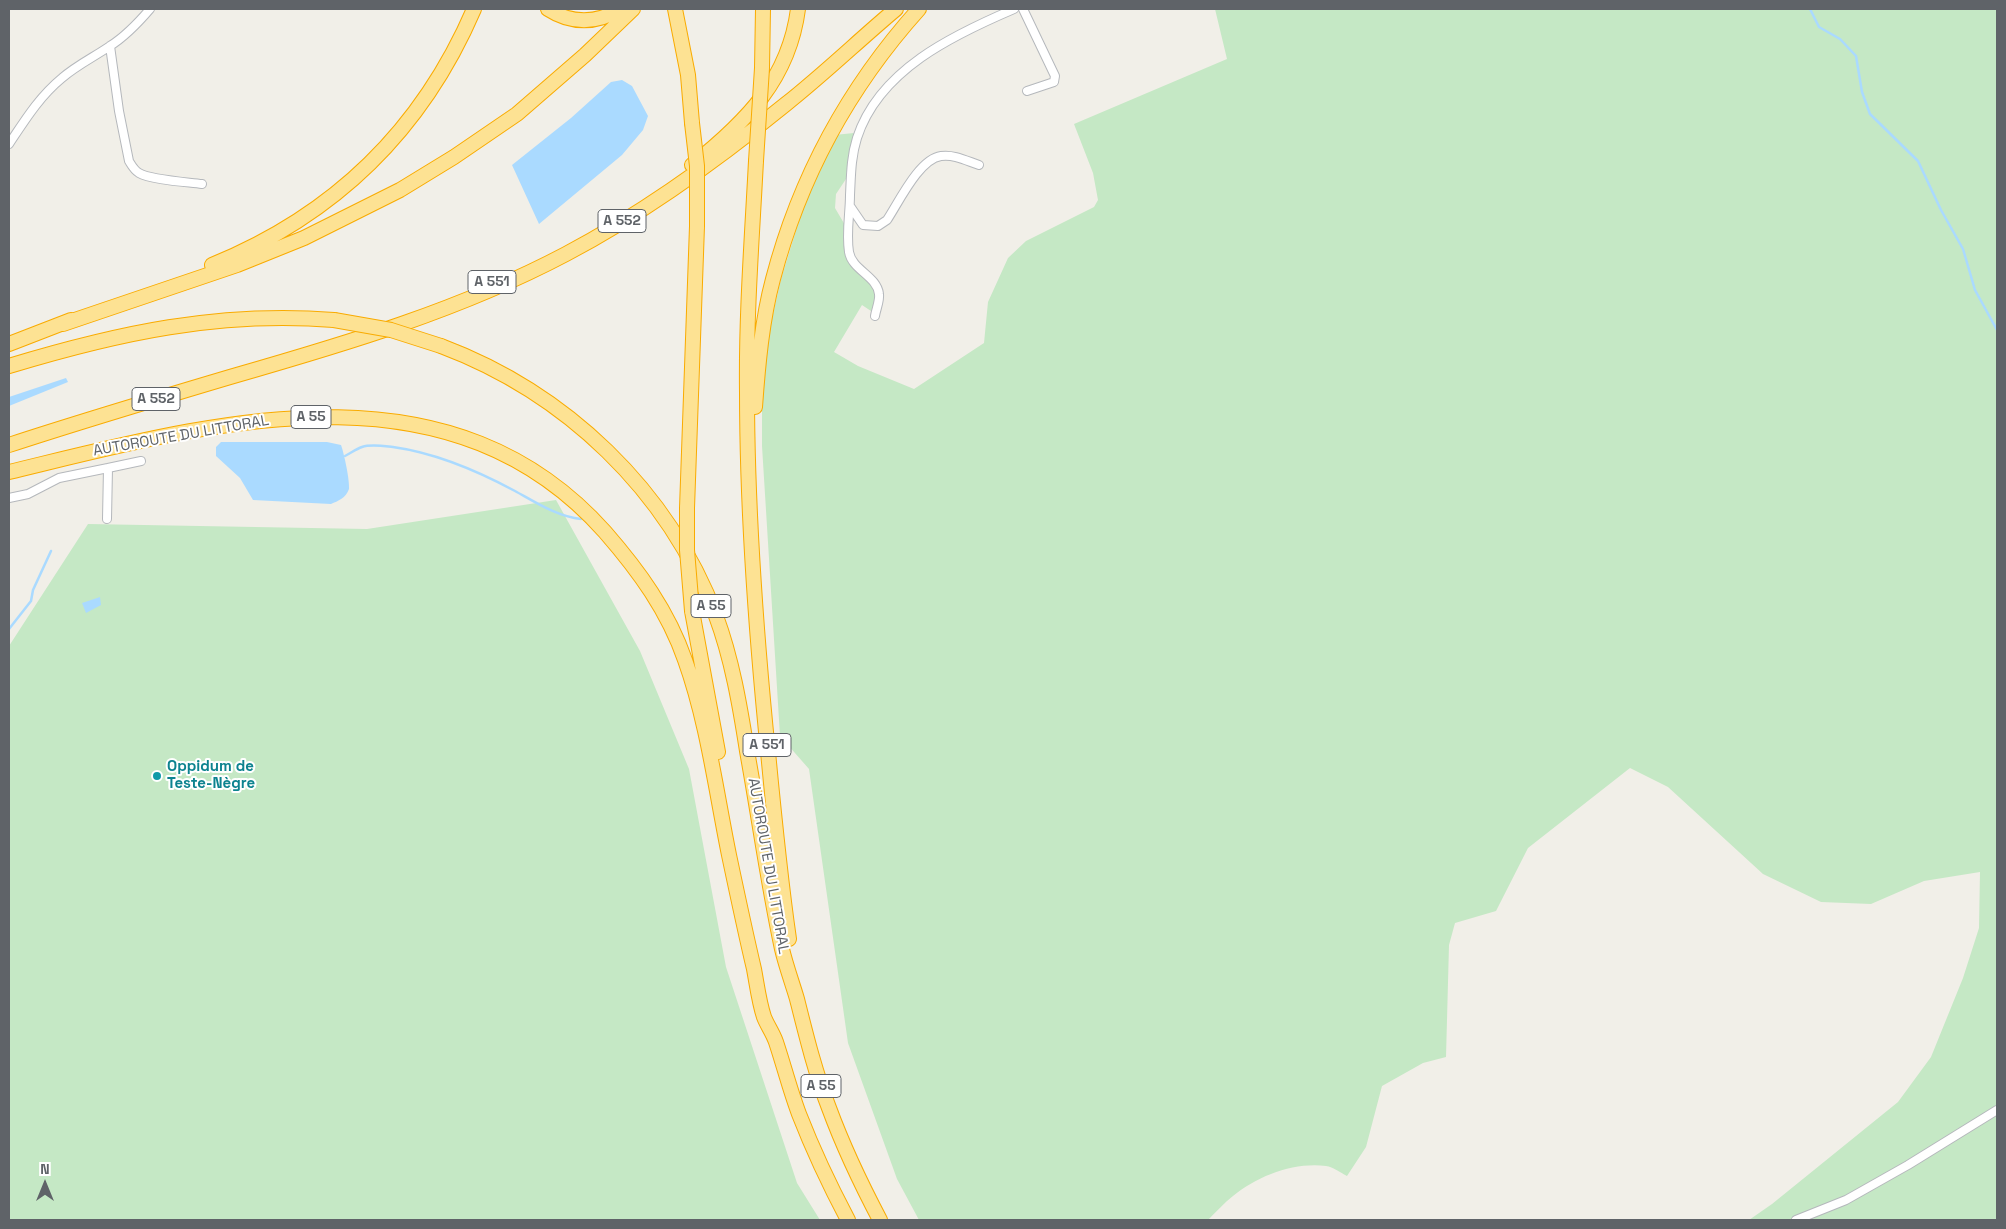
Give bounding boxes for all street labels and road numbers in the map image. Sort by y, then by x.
road number: A 552 [598,210,646,232]
road number: A 551 [468,270,516,294]
road number: A 552 [132,388,180,410]
road number: A 55 [291,406,331,428]
street label: AUTOROUTE DU LITTORAL [92,412,270,460]
road number: A 55 [691,594,731,618]
road number: A 551 [743,734,791,756]
street label: AUTOROUTE DU LITTORAL [744,777,792,955]
road number: A 55 [801,1074,841,1098]

